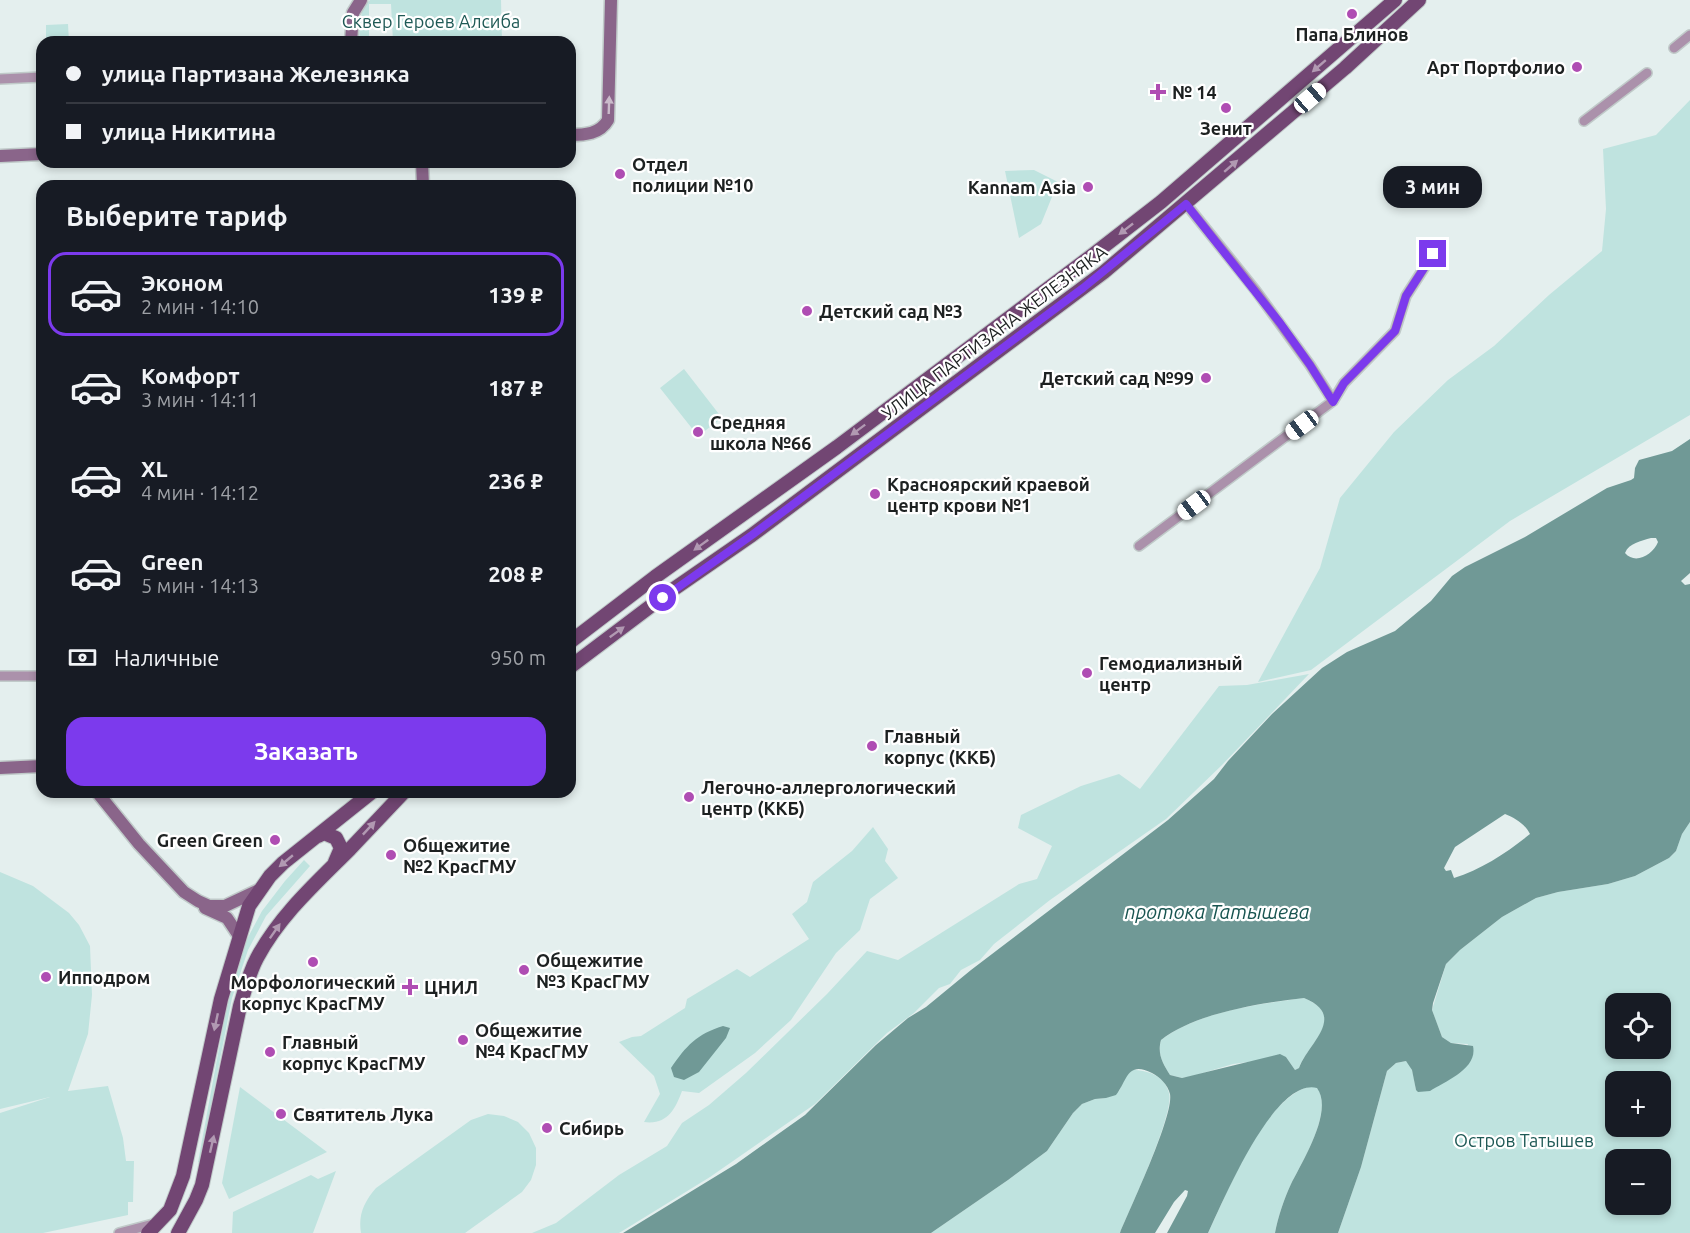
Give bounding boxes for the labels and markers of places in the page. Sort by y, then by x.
marker: Папа Блинов [1345,7,1359,21]
place label: Папа Блинов [1295,24,1409,44]
place label: Арт Портфолио [1427,57,1565,77]
marker: Арт Портфолио [1570,60,1584,74]
place label: № 14 [1172,82,1217,102]
marker: № 14 [1149,83,1167,101]
marker: Зенит [1219,101,1233,115]
place label: Зенит [1200,118,1252,138]
place label: Отдел полиции №10 [632,154,753,195]
marker: Отдел полиции №10 [613,167,627,181]
place label: Kannam Asia [968,177,1076,197]
marker: Kannam Asia [1081,180,1095,194]
place label: Детский сад №3 [819,301,963,321]
marker: Детский сад №3 [800,304,814,318]
place label: Детский сад №99 [1040,368,1194,388]
marker: Детский сад №99 [1199,371,1213,385]
place label: Средняя школа №66 [710,412,811,453]
marker: Средняя школа №66 [691,425,705,439]
place label: Красноярский краевой центр крови №1 [887,474,1090,515]
marker: Красноярский краевой центр крови №1 [868,487,882,501]
place label: Гемодиализный центр [1099,653,1242,694]
marker: Гемодиализный центр [1080,666,1094,680]
place label: Главный корпус (ККБ) [884,726,996,768]
marker: Главный корпус (ККБ) [865,739,879,753]
place label: Легочно-аллергологический центр (ККБ) [701,777,956,819]
marker: Легочно-аллергологический центр (ККБ) [682,790,696,804]
place label: Green Green [157,830,263,850]
marker: Green Green [268,833,282,847]
place label: Общежитие №2 КрасГМУ [403,835,517,876]
marker: Общежитие №2 КрасГМУ [384,848,398,862]
place label: Общежитие №3 КрасГМУ [536,950,650,991]
marker: Морфологический корпус КрасГМУ [306,955,320,969]
marker: Общежитие №3 КрасГМУ [517,963,531,977]
place label: Ипподром [58,967,150,987]
marker: Ипподром [39,970,53,984]
place label: Морфологический корпус КрасГМУ [231,972,396,1013]
place label: ЦНИЛ [424,977,478,997]
marker: ЦНИЛ [401,978,419,996]
place label: Общежитие №4 КрасГМУ [475,1020,589,1061]
place label: Главный корпус КрасГМУ [282,1032,426,1073]
marker: Общежитие №4 КрасГМУ [456,1033,470,1047]
marker: Главный корпус КрасГМУ [263,1045,277,1059]
place label: Святитель Лука [293,1104,433,1124]
marker: Святитель Лука [274,1107,288,1121]
place label: Сибирь [559,1118,624,1138]
marker: Сибирь [540,1121,554,1135]

